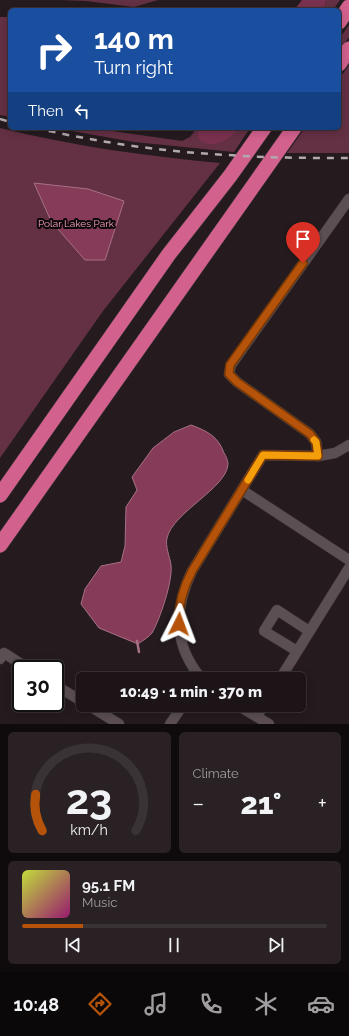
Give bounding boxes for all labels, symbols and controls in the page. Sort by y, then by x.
text: 140 m [94,23,174,56]
icon: right [28,24,80,76]
text: Turn right [94,57,173,78]
icon: left [71,100,93,122]
text: Then [28,102,63,120]
park label: Polar Lakes Park [38,218,115,229]
pin [286,222,320,263]
icon: arrive [292,228,314,250]
position arrow [158,603,200,645]
speed limit sign: 30 [12,660,64,712]
text: 10:49 · 1 min · 370 m [120,683,262,701]
text: Climate [193,766,239,781]
text: 23 [66,774,113,823]
text: 21° [241,786,282,821]
text: − [193,790,204,816]
text: + [318,790,327,816]
text: km/h [70,821,108,837]
text: 95.1 FM [82,877,135,895]
text: Music [82,895,117,910]
icon: previous [62,934,84,956]
icon: pause [163,934,185,956]
icon: next [265,934,287,956]
icon: directions [86,990,114,1018]
icon: music [142,990,170,1018]
icon: phone [197,990,225,1018]
icon: climate [252,990,280,1018]
icon: car [307,990,335,1018]
text: 10:48 [14,994,59,1015]

